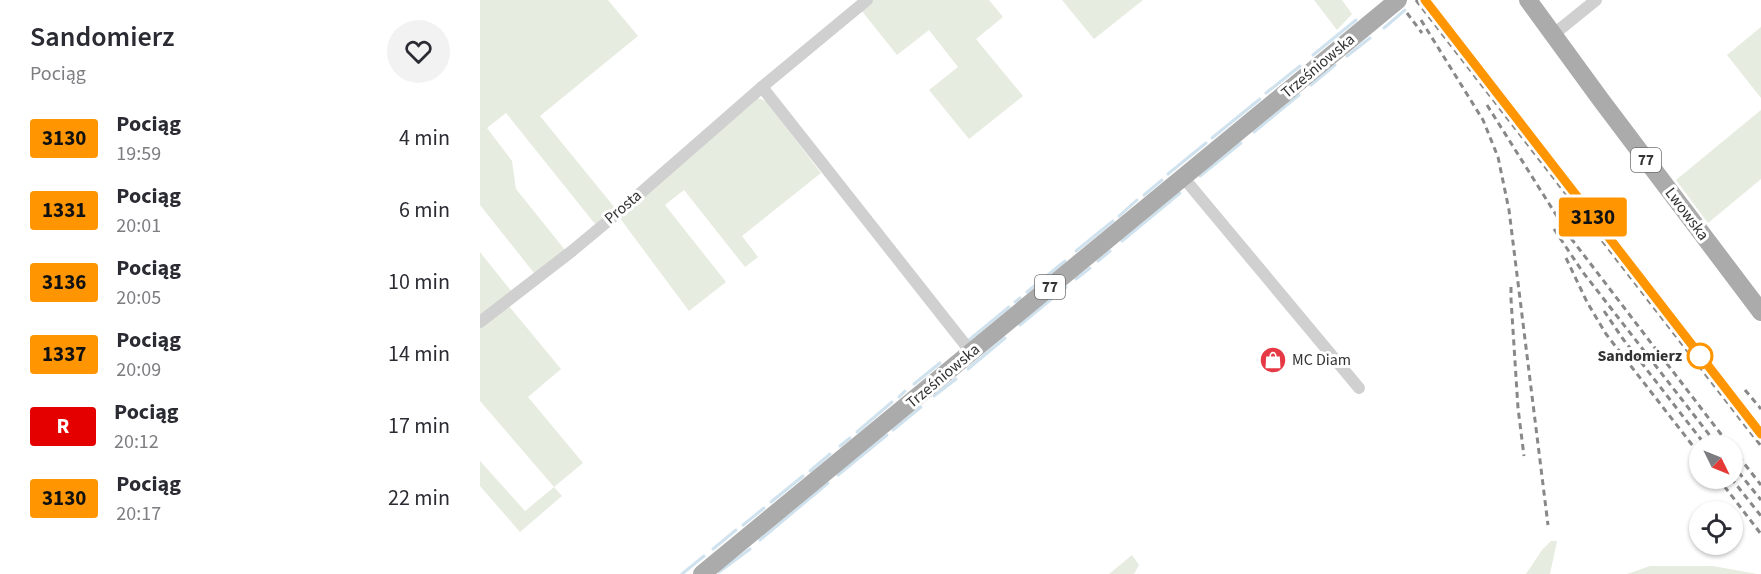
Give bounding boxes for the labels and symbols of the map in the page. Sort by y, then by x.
street label: Trześniowska [1276,29,1360,103]
road number: 77 [1631,148,1661,172]
street label: Lwowska [1660,183,1714,245]
street label: Prosta [600,185,646,229]
line badge: 3130 [1551,198,1635,236]
road number: 77 [1035,275,1065,299]
street label: Trześniowska [901,339,985,413]
marker: Sandomierz [1687,343,1713,369]
shop icon: MC Diam [1258,345,1288,375]
place label: Sandomierz [1597,345,1682,367]
place label: MC Diam [1292,349,1351,371]
north arrow [1689,435,1743,489]

